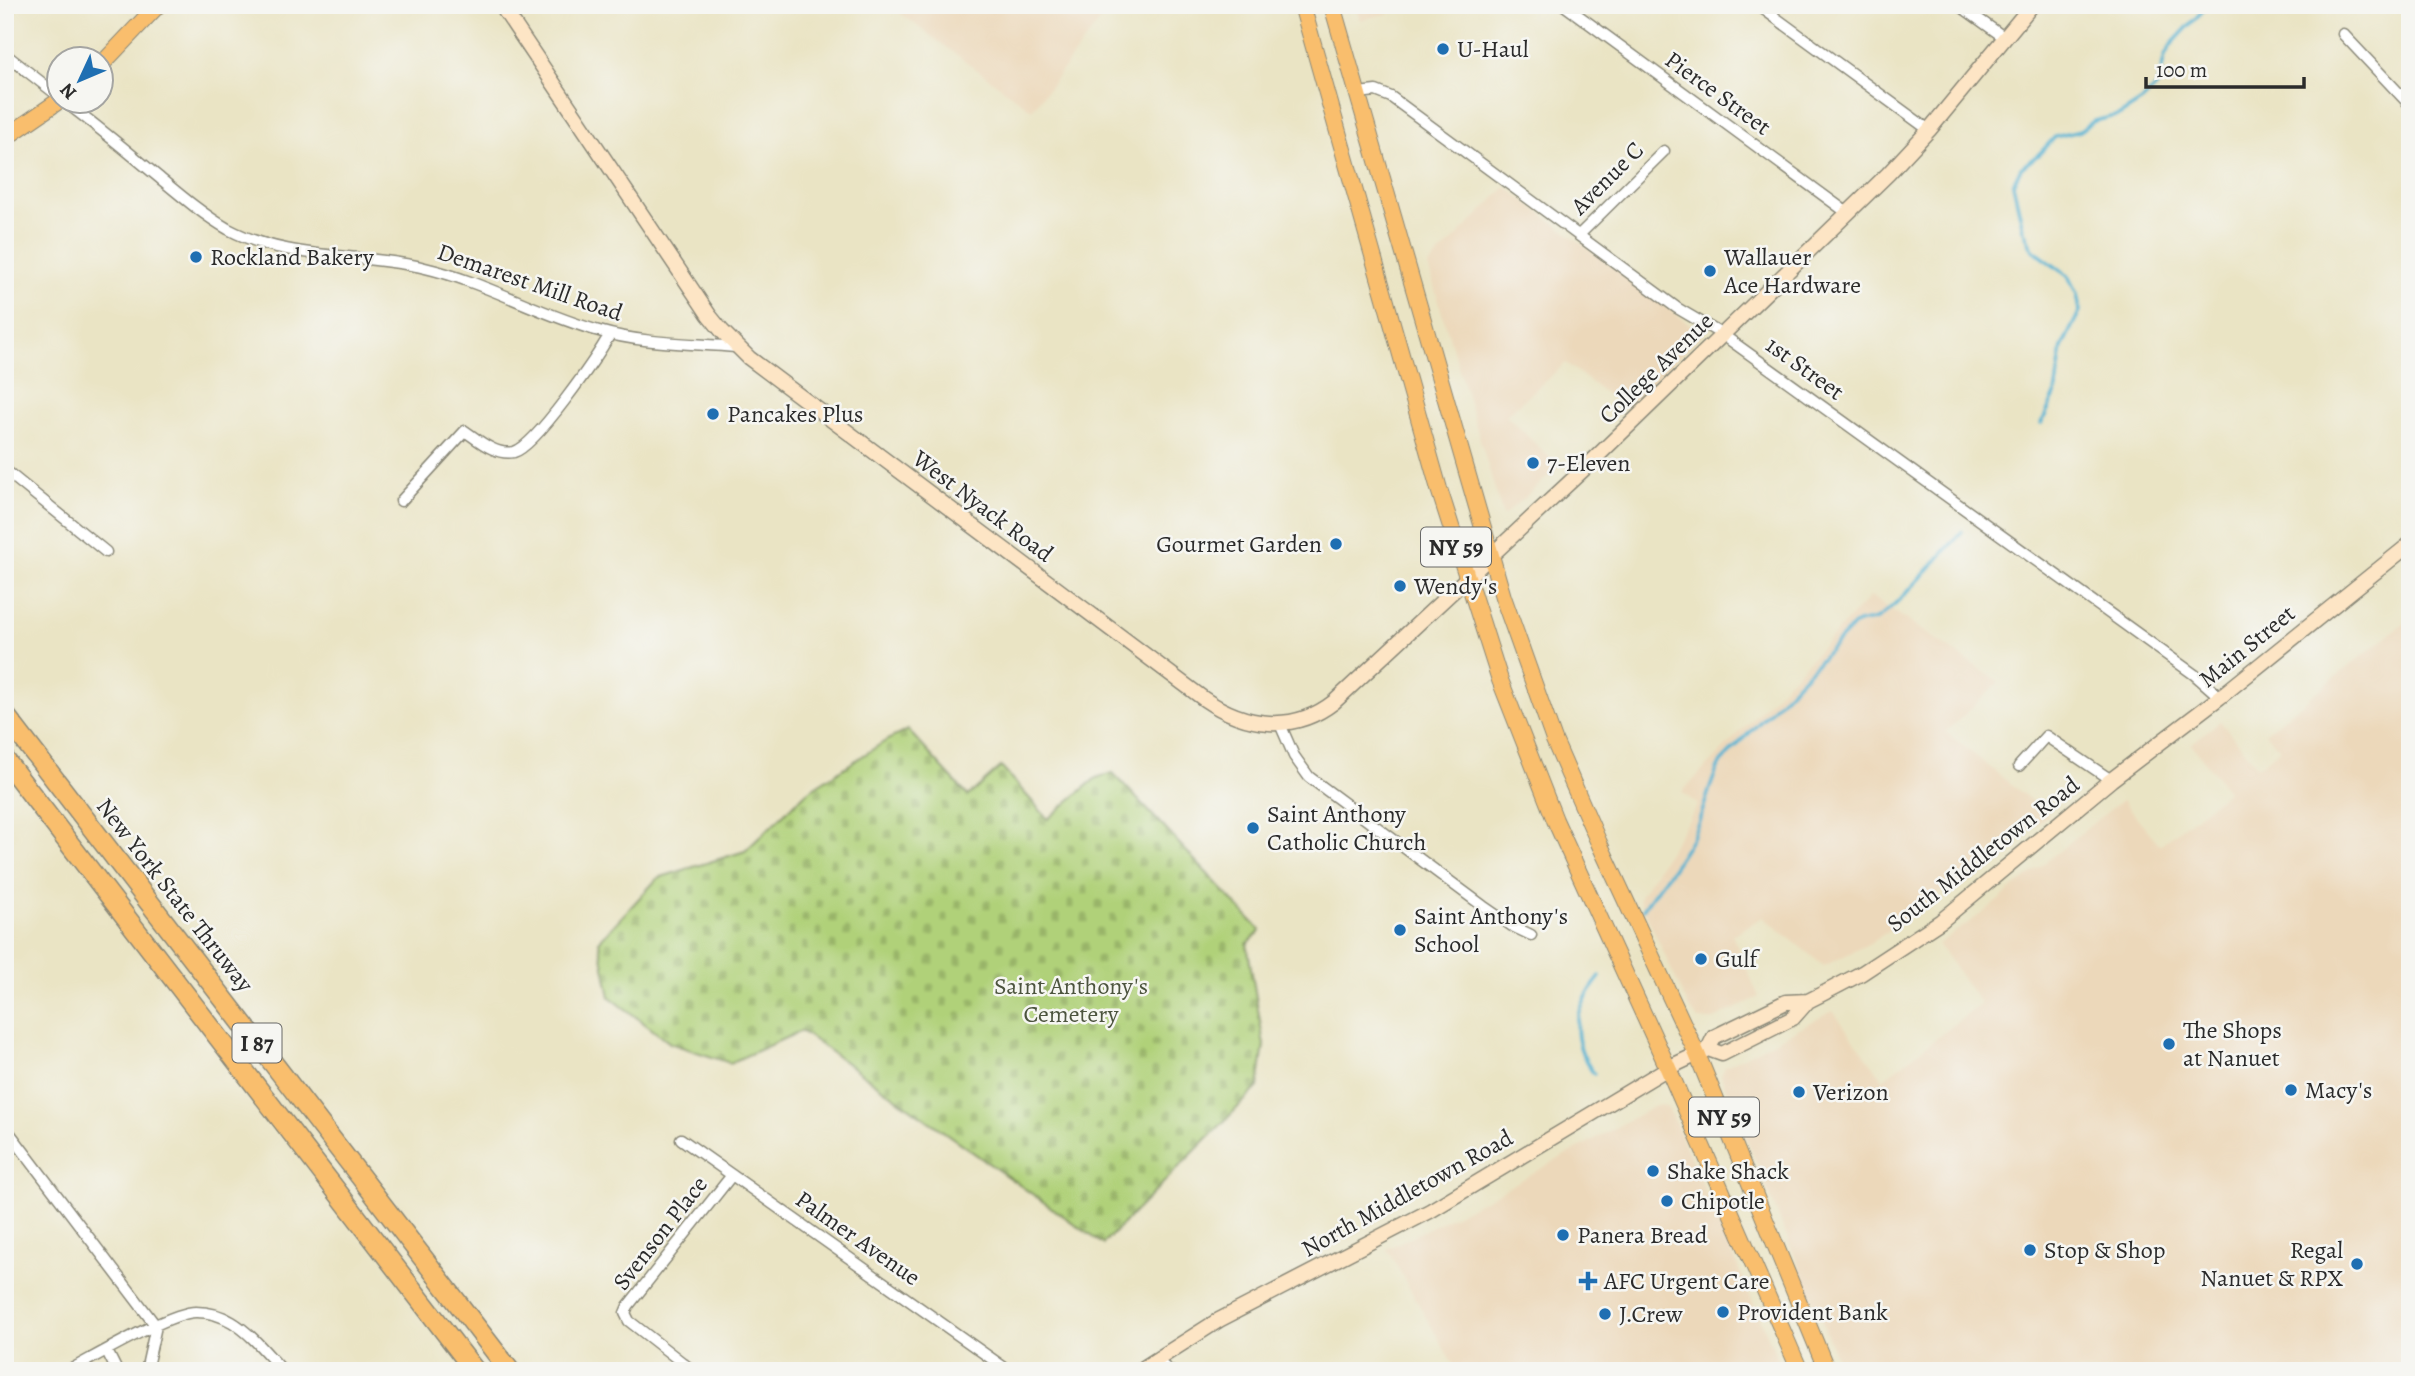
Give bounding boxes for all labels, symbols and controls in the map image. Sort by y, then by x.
place label: U-Haul [1457,33,1529,65]
marker: U-Haul [1435,41,1451,57]
street label: Pierce Street [1659,44,1778,142]
north arrow [46,46,116,116]
scale bar [2146,46,2303,90]
text: 100 m [2156,56,2207,84]
text: N [54,77,83,105]
street label: Avenue C [1563,134,1651,222]
street label: Demarest Mill Road [433,235,627,329]
place label: Rockland Bakery [210,241,374,273]
place label: Wallauer Ace Hardware [1723,241,1861,301]
marker: Rockland Bakery [188,249,204,265]
marker: Wallauer Ace Hardware [1702,263,1718,279]
street label: College Avenue [1592,305,1720,431]
street label: 1st Street [1759,329,1851,407]
place label: Pancakes Plus [727,398,864,430]
marker: Pancakes Plus [705,406,721,422]
street label: West Nyack Road [905,442,1060,570]
place label: 7-Eleven [1547,447,1630,479]
marker: 7-Eleven [1525,455,1541,471]
road number: NY 59 [1421,527,1491,566]
place label: Gourmet Garden [1156,528,1322,560]
marker: Gourmet Garden [1328,536,1344,552]
place label: Wendy's [1413,570,1497,602]
marker: Wendy's [1392,578,1408,594]
street label: Main Street [2192,597,2302,695]
street label: South Middletown Road [1880,769,2086,939]
street label: New York State Thruway [89,791,261,999]
place label: Saint Anthony Catholic Church [1267,798,1426,858]
marker: Saint Anthony Catholic Church [1245,820,1261,836]
place label: Saint Anthony's School [1414,900,1568,960]
marker: Saint Anthony's School [1392,922,1408,938]
place label: Gulf [1715,943,1760,975]
marker: Gulf [1693,951,1709,967]
park label: Saint Anthony's Cemetery [994,970,1148,1030]
place label: The Shops at Nanuet [2183,1014,2282,1074]
road number: I 87 [232,1024,282,1062]
marker: The Shops at Nanuet [2161,1036,2177,1052]
place label: Macy's [2305,1074,2372,1106]
place label: Verizon [1812,1076,1889,1108]
marker: Macy's [2283,1082,2299,1098]
marker: Verizon [1791,1084,1807,1100]
road number: NY 59 [1689,1098,1759,1136]
street label: North Middletown Road [1296,1122,1518,1264]
place label: Shake Shack [1667,1155,1789,1187]
marker: Shake Shack [1645,1163,1661,1179]
street label: Svenson Place [605,1169,715,1297]
street label: Palmer Avenue [789,1183,927,1293]
place label: Chipotle [1681,1185,1765,1217]
marker: Chipotle [1659,1193,1675,1209]
place label: Panera Bread [1577,1219,1708,1251]
marker: Panera Bread [1555,1227,1571,1243]
place label: Stop & Shop [2044,1234,2166,1266]
place label: Regal Nanuet & RPX [2200,1234,2343,1294]
marker: Stop & Shop [2022,1242,2038,1258]
marker: Regal Nanuet & RPX [2349,1256,2365,1272]
place label: AFC Urgent Care [1603,1265,1769,1297]
marker: AFC Urgent Care [1578,1271,1598,1291]
place label: Provident Bank [1737,1296,1888,1328]
place label: J.Crew [1619,1298,1683,1330]
marker: Provident Bank [1715,1304,1731,1320]
marker: J.Crew [1597,1306,1613,1322]

